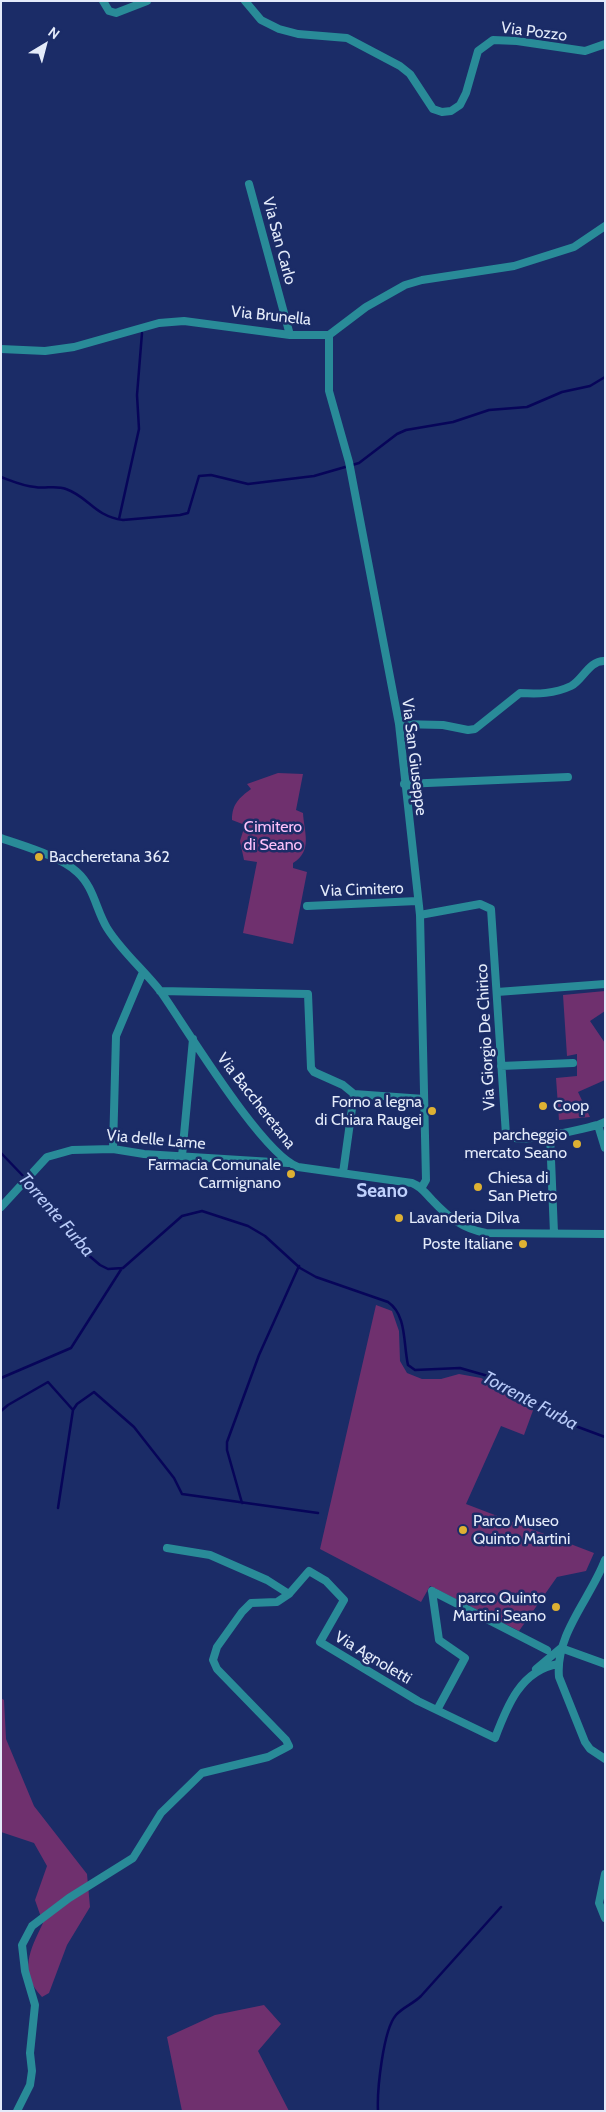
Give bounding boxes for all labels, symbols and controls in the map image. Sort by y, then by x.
street label: Via Pozzo [500,18,568,46]
north arrow [20,20,70,70]
text: N [45,23,63,43]
street label: Via San Carlo [258,195,300,287]
street label: Via Brunella [230,302,312,330]
street label: Via San Giuseppe [397,697,431,817]
park label: Cimitero di Seano [244,817,302,855]
place label: Baccheretana 362 [49,847,170,867]
marker: Baccheretana 362 [33,851,45,863]
street label: Via Cimitero [320,879,404,901]
street label: Via Giorgio De Chirico [473,963,499,1111]
street label: Via Baccheretana [213,1049,299,1153]
place label: Forno a legna di Chiara Raugei [315,1092,422,1130]
place label: Coop [553,1096,589,1116]
marker: Coop [537,1100,549,1112]
marker: Forno a legna di Chiara Raugei [426,1105,438,1117]
place label: parcheggio mercato Seano [464,1125,567,1163]
street label: Via delle Lame [106,1126,206,1154]
marker: parcheggio mercato Seano [571,1138,583,1150]
place label: Farmacia Comunale Carmignano [148,1155,281,1193]
water label: Torrente Furba [13,1168,99,1262]
marker: Farmacia Comunale Carmignano [285,1168,297,1180]
place label: Chiesa di San Pietro [488,1168,557,1206]
district label: Seano [356,1180,408,1202]
marker: Chiesa di San Pietro [472,1181,484,1193]
place label: Lavanderia Dilva [409,1208,520,1228]
marker: Lavanderia Dilva [393,1212,405,1224]
place label: Poste Italiane [423,1234,513,1254]
marker: Poste Italiane [517,1238,529,1250]
water label: Torrente Furba [479,1367,581,1435]
place label: Parco Museo Quinto Martini [473,1511,570,1549]
marker: Parco Museo Quinto Martini [457,1524,469,1536]
place label: parco Quinto Martini Seano [453,1588,546,1626]
marker: parco Quinto Martini Seano [550,1601,562,1613]
street label: Via Agnoletti [331,1627,415,1689]

